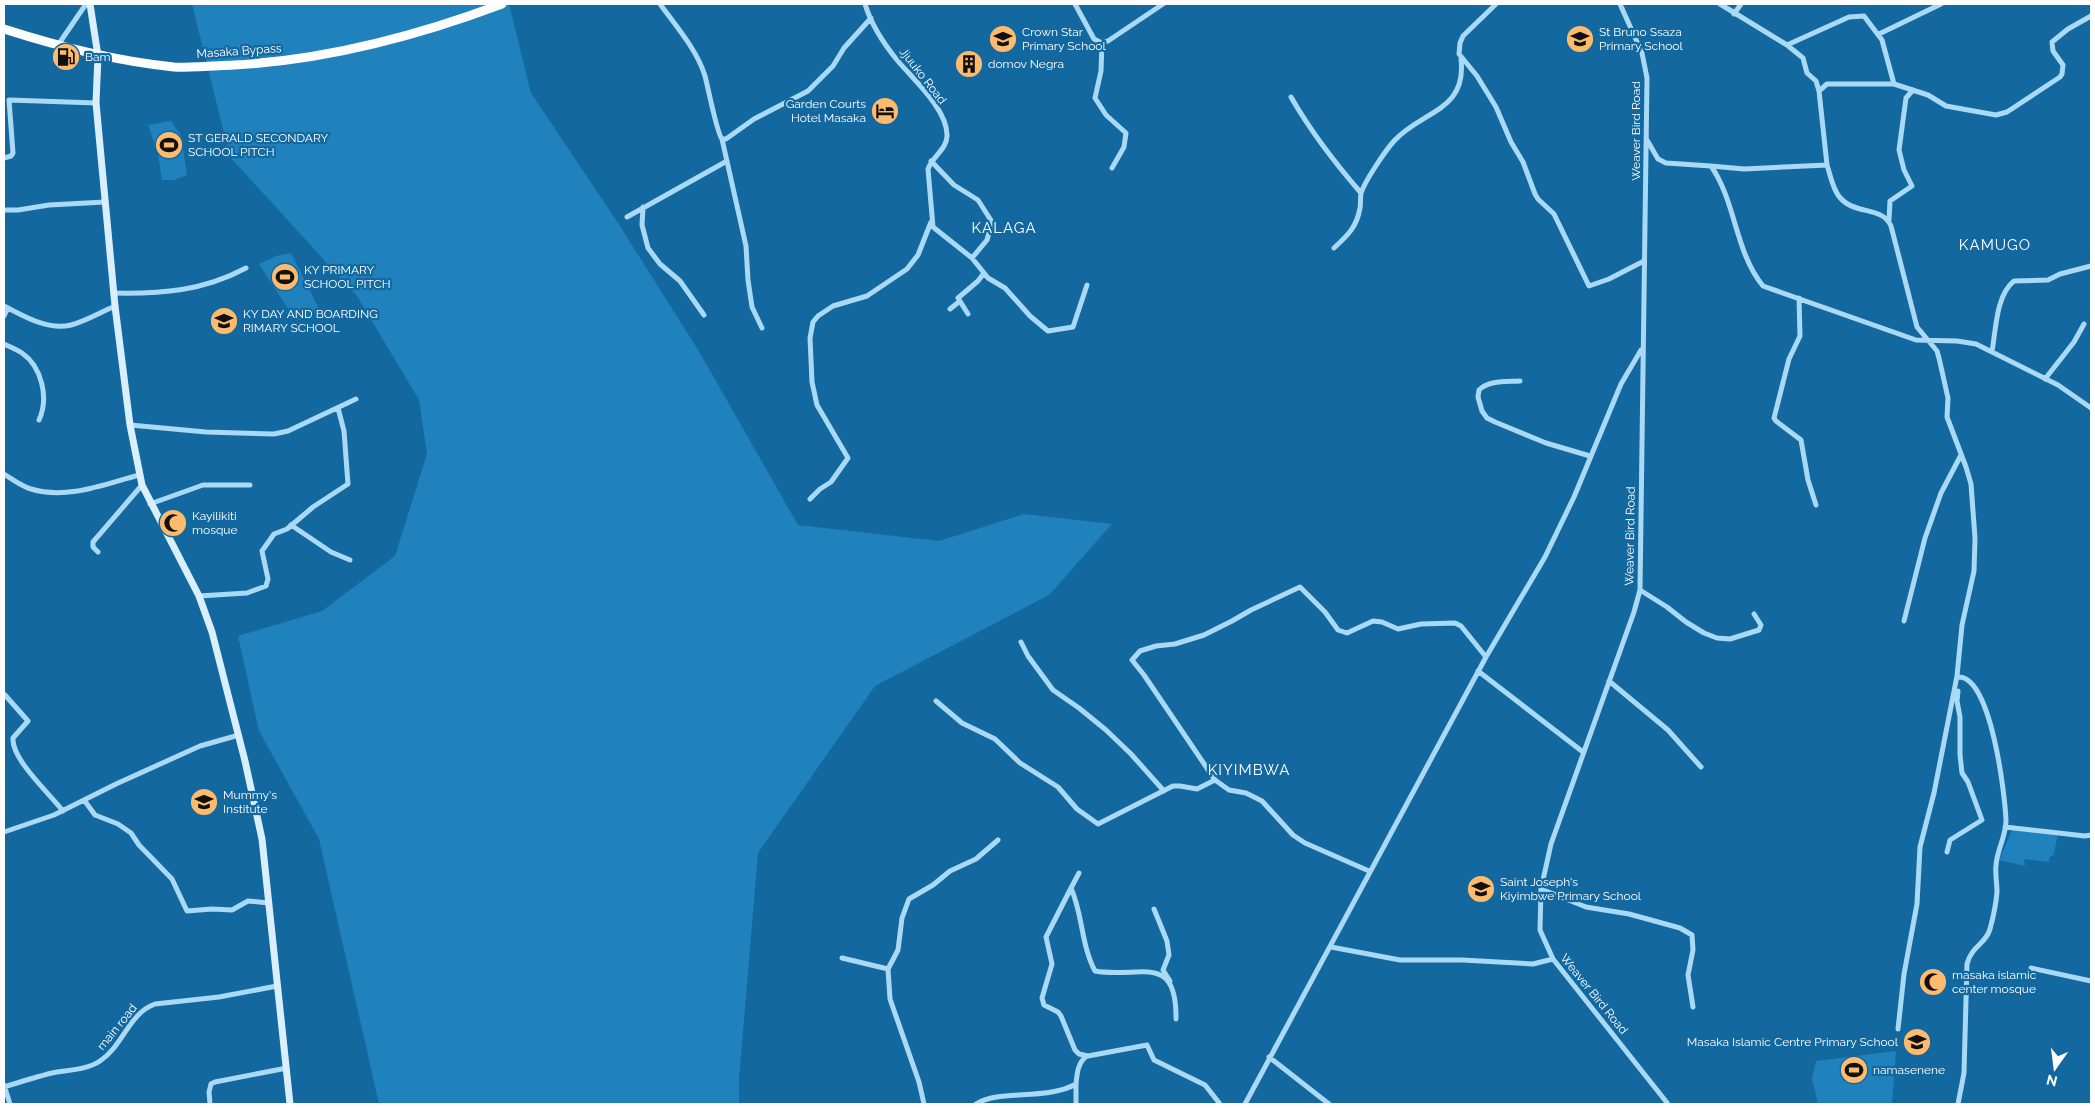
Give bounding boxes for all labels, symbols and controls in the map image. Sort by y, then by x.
school or university icon: Crown Star Primary School [988,24,1018,54]
school or university icon: St Bruno Ssaza Primary School [1565,24,1595,54]
place label: Crown Star Primary School [1022,25,1106,53]
place label: St Bruno Ssaza Primary School [1599,25,1683,53]
street label: Masaka Bypass [196,41,282,61]
fuel station icon: Bam [51,42,81,72]
street label: Jjuuko Road [897,45,949,107]
building icon: domov Negra [954,49,984,79]
place label: Bam [85,50,111,64]
place label: domov Negra [988,57,1064,71]
street label: Weaver Bird Road [1629,81,1643,181]
hotel icon: Garden Courts Hotel Masaka [870,96,900,126]
place label: Garden Courts Hotel Masaka [786,97,866,125]
sports icon: ST GERALD SECONDARY SCHOOL PITCH [154,130,184,160]
place label: ST GERALD SECONDARY SCHOOL PITCH [188,131,328,159]
district label: KALAGA [971,219,1037,237]
district label: KAMUGO [1959,236,2031,254]
sports icon: KY PRIMARY SCHOOL PITCH [270,262,300,292]
place label: KY PRIMARY SCHOOL PITCH [304,263,391,291]
school or university icon: KY DAY AND BOARDING RIMARY SCHOOL [209,306,239,336]
place label: KY DAY AND BOARDING RIMARY SCHOOL [243,307,378,335]
street label: Weaver Bird Road [1622,486,1638,586]
mosque icon: Kayilikiti mosque [158,508,188,538]
place label: Kayilikiti mosque [192,509,238,537]
district label: KIYIMBWA [1208,761,1290,779]
school or university icon: Mummy's Institute [189,787,219,817]
place label: Mummy's Institute [223,788,277,816]
school or university icon: Saint Joseph's Kiyimbwe Primary School [1466,874,1496,904]
place label: Saint Joseph's Kiyimbwe Primary School [1500,875,1642,903]
street label: Weaver Bird Road [1557,951,1631,1037]
mosque icon: masaka islamic center mosque [1918,967,1948,997]
place label: masaka islamic center mosque [1952,968,2037,996]
street label: main road [94,1001,140,1053]
school or university icon: Masaka Islamic Centre Primary School [1902,1027,1932,1057]
place label: Masaka Islamic Centre Primary School [1687,1035,1899,1049]
north arrow [2030,1043,2080,1093]
sports icon: namasenene [1839,1055,1869,1085]
place label: namasenene [1873,1063,1945,1077]
text: N [2045,1072,2059,1090]

